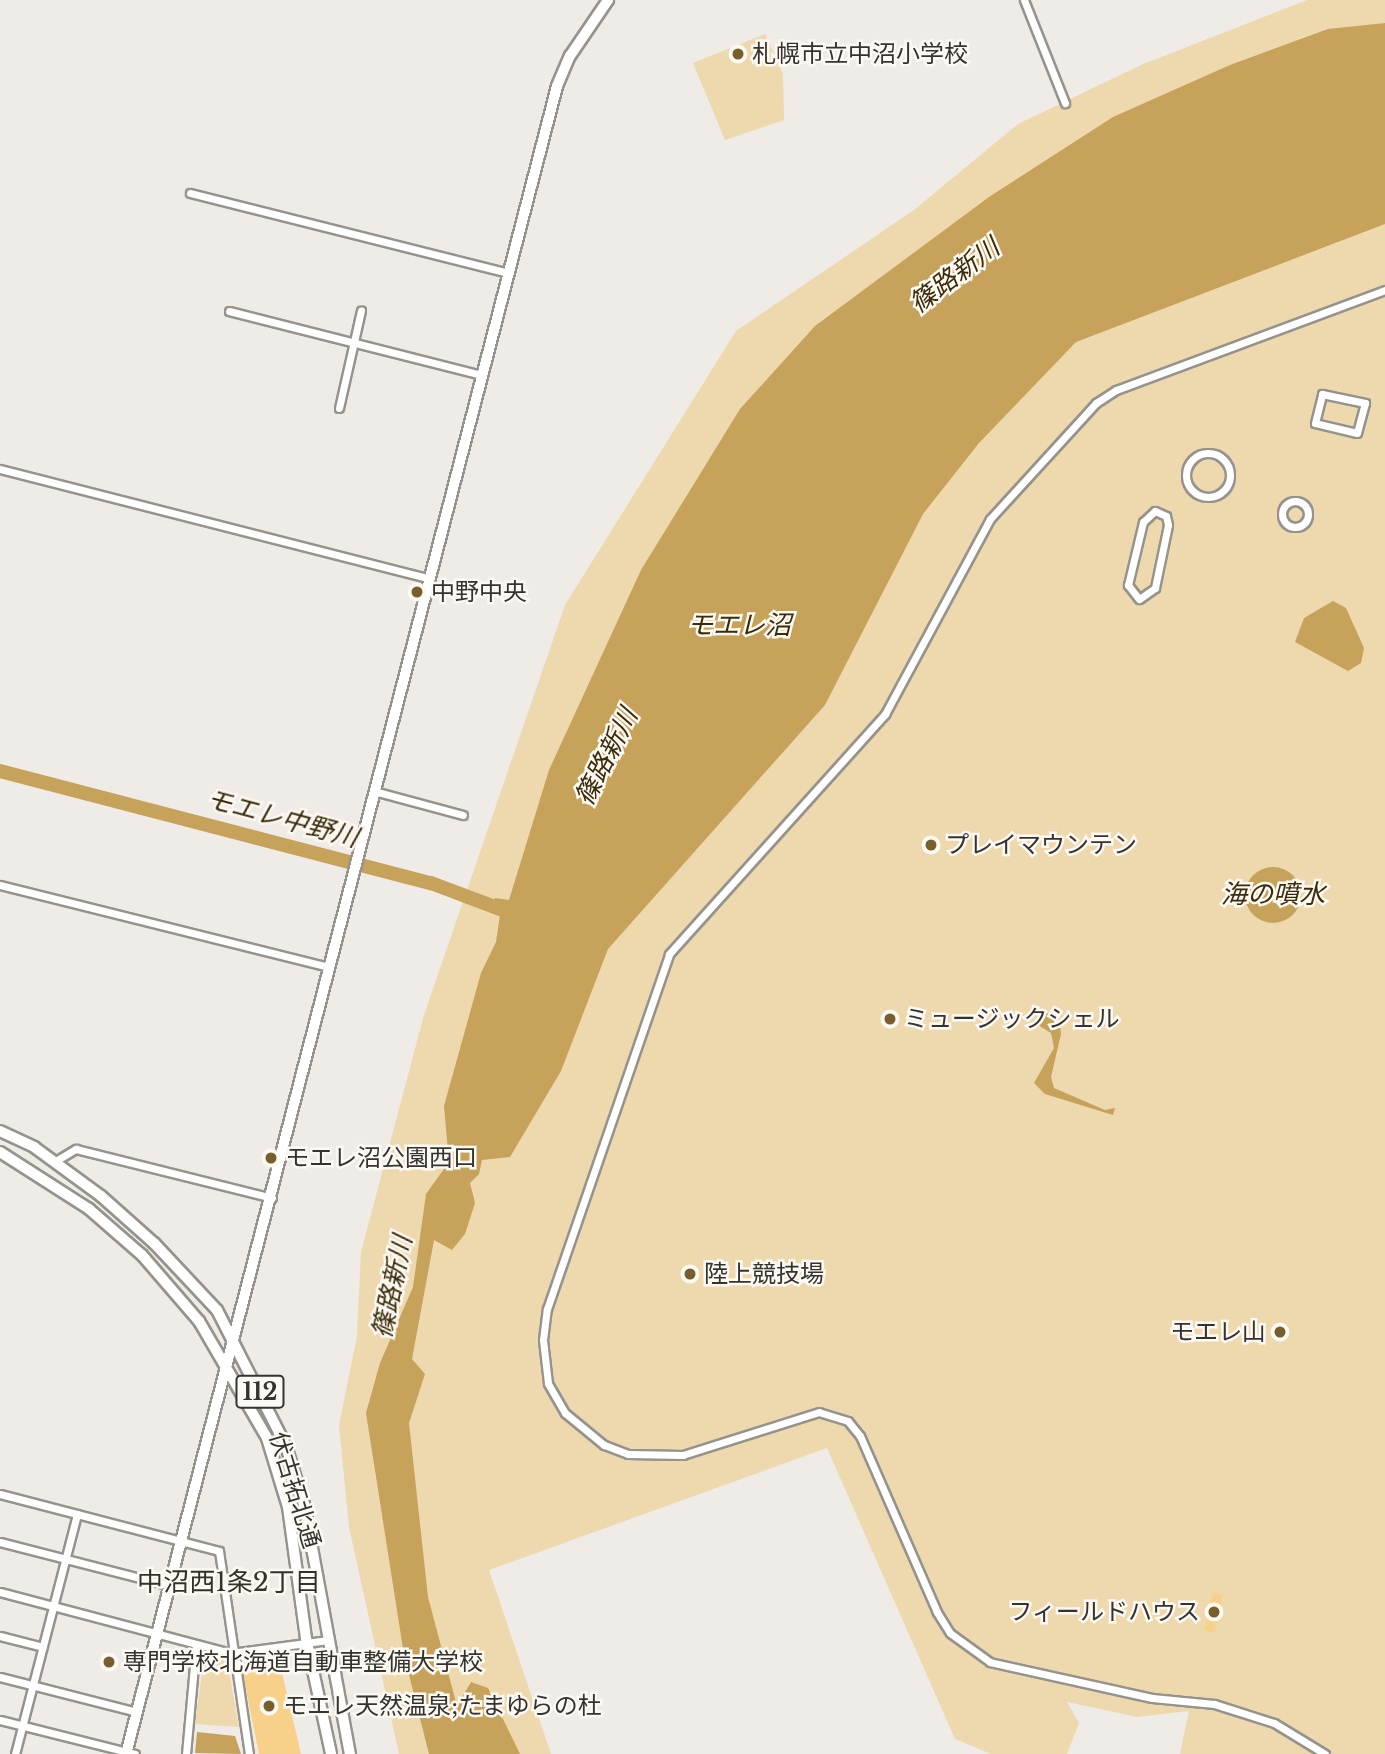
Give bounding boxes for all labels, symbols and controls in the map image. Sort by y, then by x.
place label: 札幌市立中沼小学校 [752,40,968,68]
marker: 札幌市立中沼小学校 [730,46,746,62]
water label: 篠路新川 [904,232,1006,320]
place label: 中野中央 [431,578,527,606]
marker: 中野中央 [409,584,425,600]
water label: モエレ沼 [687,610,791,642]
water label: 篠路新川 [569,704,645,810]
water label: モエレ中野川 [203,784,361,854]
place label: プレイマウンテン [945,831,1137,859]
marker: プレイマウンテン [923,837,939,853]
water label: 海の噴水 [1221,879,1325,911]
place label: ミュージックシェル [904,1005,1120,1033]
marker: ミュージックシェル [882,1011,898,1027]
place label: モエレ沼公園西口 [285,1144,477,1172]
marker: モエレ沼公園西口 [263,1150,279,1166]
water label: 篠路新川 [367,1233,419,1341]
place label: 陸上競技場 [704,1260,824,1288]
marker: 陸上競技場 [682,1266,698,1282]
place label: モエレ山 [1170,1318,1266,1346]
marker: モエレ山 [1272,1324,1288,1340]
road number: 112 [234,1372,286,1412]
street label: 伏古拓北通 [264,1428,326,1552]
district label: 中沼西1条2丁目 [137,1567,321,1599]
place label: フィールドハウス [1008,1598,1200,1626]
marker: フィールドハウス [1206,1604,1222,1620]
place label: 専門学校北海道自動車整備大学校 [123,1648,483,1676]
marker: 専門学校北海道自動車整備大学校 [101,1654,117,1670]
place label: モエレ天然温泉;たまゆらの杜 [283,1692,602,1720]
marker: モエレ天然温泉;たまゆらの杜 [261,1698,277,1714]

